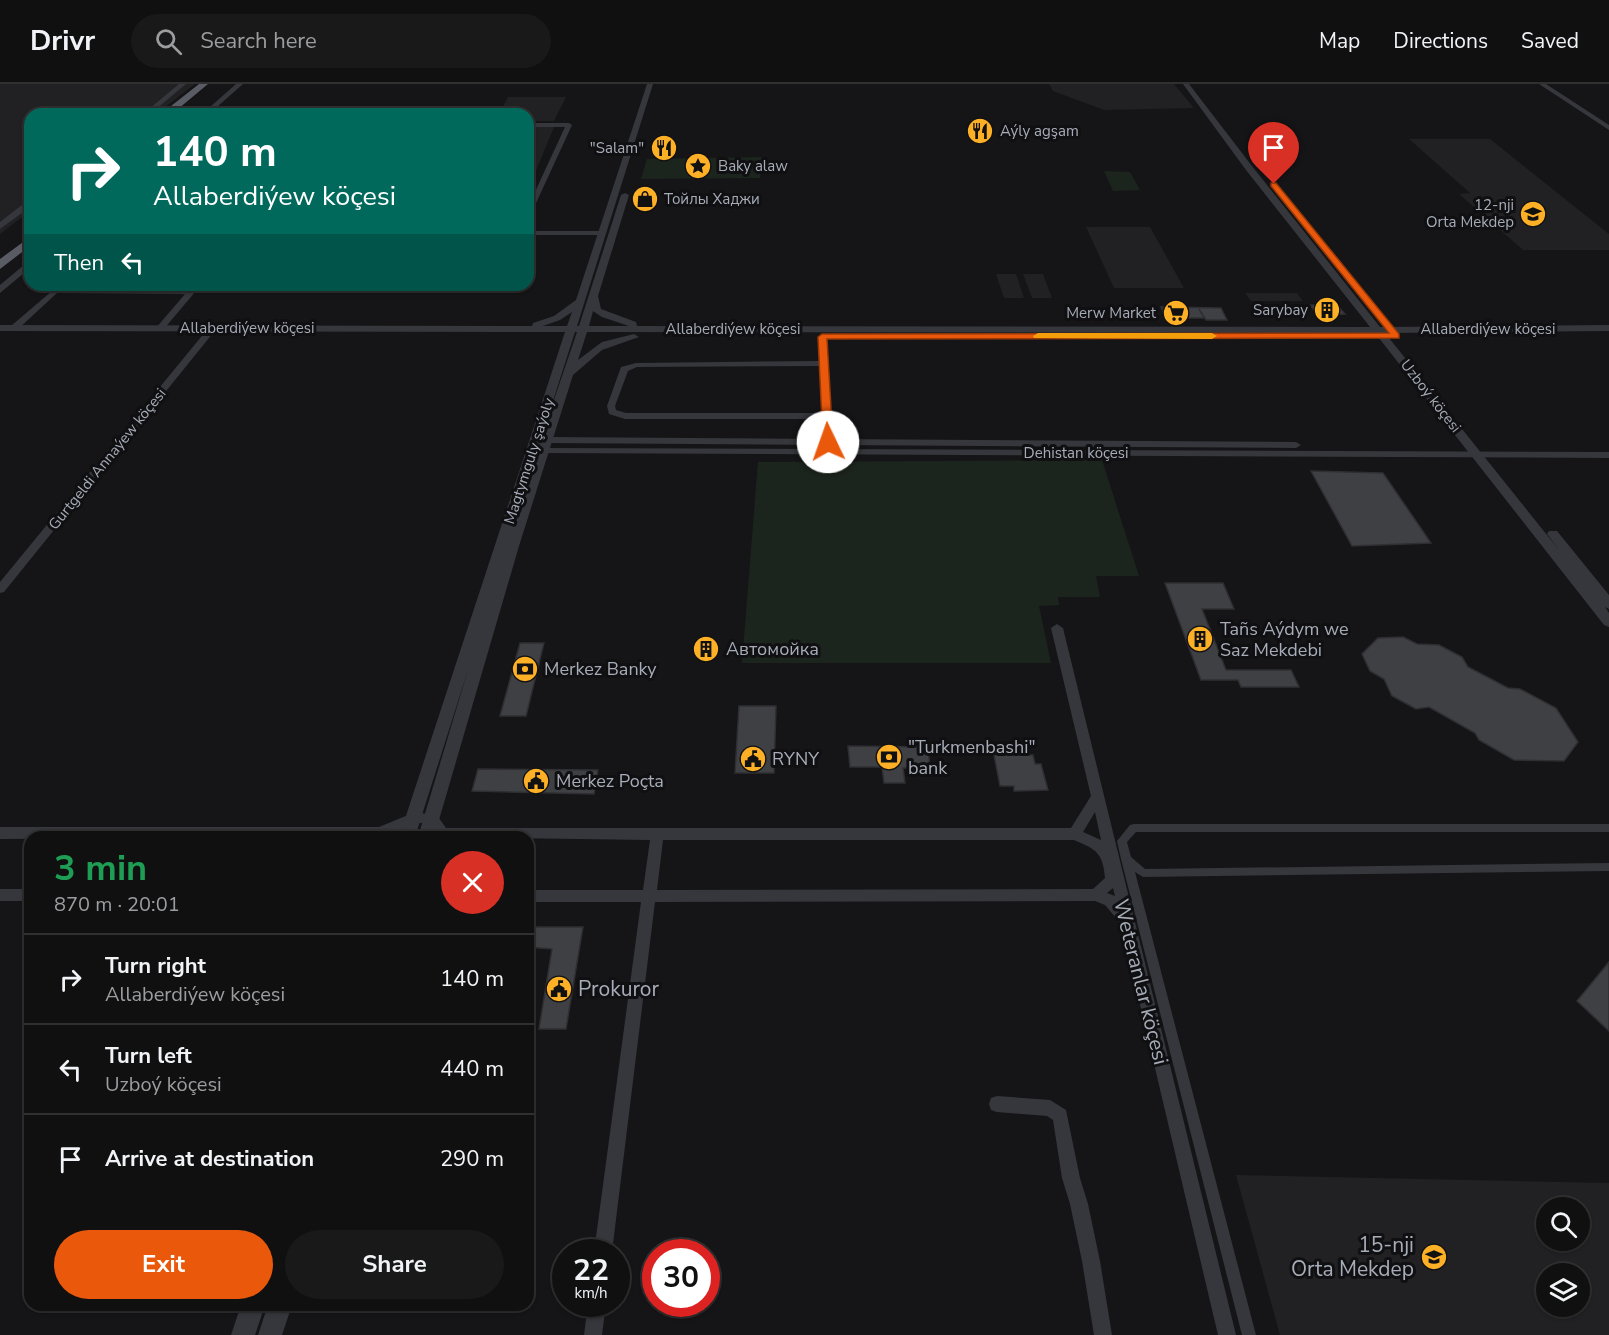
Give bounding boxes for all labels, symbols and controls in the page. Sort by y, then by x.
search box [131,14,551,68]
text: Drivr [30,22,95,60]
icon: search [152,25,185,58]
text: Search here [200,26,317,56]
text: Map [1319,27,1360,55]
text: Directions [1393,27,1488,55]
text: Saved [1521,27,1579,55]
restaurant icon: Aýly agşam [965,116,995,146]
place label: Aýly agşam [1000,121,1079,141]
pin [1248,122,1299,184]
text: 140 m [153,124,277,181]
icon: arrive [1257,131,1290,164]
icon: right [54,132,132,210]
restaurant icon: "Salam" [649,133,679,163]
place label: "Salam" [590,138,644,158]
place icon: Baky alaw [683,151,713,181]
place label: Baky alaw [718,156,788,176]
text: Allaberdiýew köçesi [153,178,396,215]
shop icon: Тойлы Хаджи [630,184,660,214]
place label: Тойлы Хаджи [664,189,760,209]
place label: 12-nji Orta Mekdep [1426,195,1514,232]
school or university icon: 12-nji Orta Mekdep [1518,199,1548,229]
icon: left [116,246,149,279]
text: Then [54,248,104,278]
building icon: Sarybay [1312,295,1342,325]
supermarket icon: Merw Market [1161,298,1191,328]
place label: Sarybay [1253,300,1308,320]
place label: Merw Market [1066,303,1157,323]
street label: Allaberdiýew köçesi [179,318,315,338]
street label: Allaberdiýew köçesi [665,319,801,339]
street label: Allaberdiýew köçesi [1420,319,1556,339]
street label: Uzboý köçesi [1396,355,1466,437]
street label: Gurtgeldi Annaýew köçesi [44,384,170,534]
street label: Magtymguly şaýoly [499,395,559,527]
position arrow [796,410,860,474]
street label: Dehistan köçesi [1024,443,1128,463]
place label: Tañs Aýdym we Saz Mekdebi [1220,617,1349,662]
building icon: Tañs Aýdym we Saz Mekdebi [1185,624,1215,654]
building icon: Автомойка [691,634,721,664]
place label: Автомойка [726,637,819,661]
bank icon: Merkez Banky [510,654,540,684]
place label: Merkez Banky [544,657,657,681]
place label: "Turkmenbashi" bank [908,735,1035,780]
bank icon: "Turkmenbashi" bank [874,742,904,772]
public building icon: RYNY [738,744,768,774]
place label: RYNY [772,747,819,771]
public building icon: Merkez Poçta [521,766,551,796]
place label: Merkez Poçta [556,769,664,793]
text: 3 min [54,844,147,893]
button: close [441,851,504,914]
text: 870 m · 20:01 [54,891,180,918]
street label: Weteranlar köçesi [1107,896,1175,1068]
text: Turn right [105,951,206,981]
icon: right [54,963,87,996]
text: 140 m [440,964,504,994]
public building icon: Prokuror [544,974,574,1004]
place label: Prokuror [578,975,659,1003]
text: Allaberdiýew köçesi [105,981,285,1008]
text: Turn left [105,1041,192,1071]
icon: left [54,1053,87,1086]
text: 440 m [440,1054,504,1084]
text: Uzboý köçesi [105,1071,222,1098]
icon: arrive [54,1143,87,1176]
text: Arrive at destination [105,1144,314,1174]
text: 290 m [440,1144,504,1174]
map controls [1536,1197,1590,1317]
button: search [1536,1197,1590,1251]
button: Exit [54,1230,273,1299]
button: Share [285,1230,504,1299]
place label: 15-nji Orta Mekdep [1291,1231,1414,1283]
speed limit sign: 30 [642,1239,720,1317]
school or university icon: 15-nji Orta Mekdep [1419,1242,1449,1272]
text: 22 [573,1250,609,1291]
button: layers [1536,1263,1590,1317]
text: km/h [574,1283,608,1303]

